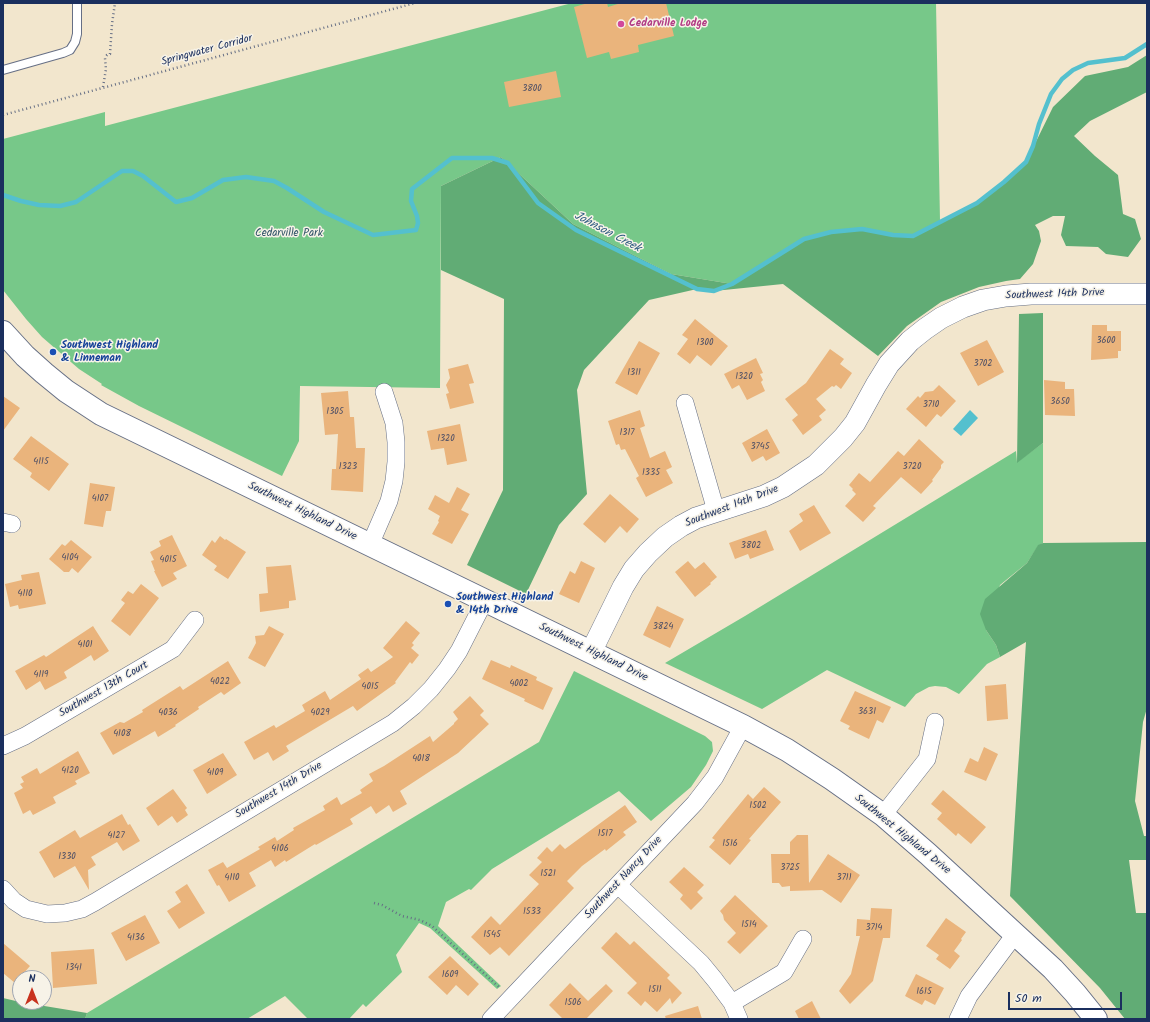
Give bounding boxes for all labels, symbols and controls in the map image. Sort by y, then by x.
place label: Cedarville Lodge [629,17,707,31]
marker: Cedarville Lodge [616,19,626,29]
street label: Springwater Corridor [160,32,254,70]
house number: 3800 [522,84,542,94]
water label: Johnson Creek [571,209,643,257]
park label: Cedarville Park [255,227,323,241]
street label: Southwest 14th Drive [1005,287,1105,303]
house number: 3600 [1096,336,1116,346]
house number: 1300 [697,338,713,348]
place label: Southwest Highland & Linneman [61,339,158,365]
marker: Southwest Highland & Linneman [48,347,58,357]
house number: 3702 [973,359,993,369]
house number: 1311 [627,368,641,378]
house number: 1320 [735,372,753,382]
house number: 3650 [1050,397,1070,407]
house number: 3710 [923,400,939,410]
house number: 1305 [326,407,344,417]
house number: 1317 [620,428,634,438]
house number: 1320 [437,434,455,444]
house number: 3745 [750,442,770,452]
house number: 4115 [33,457,49,467]
house number: 1323 [339,462,357,472]
house number: 3720 [902,462,922,472]
house number: 1335 [642,468,660,478]
street label: Southwest Highland Drive [245,480,359,544]
street label: Southwest 14th Drive [683,483,781,531]
house number: 4107 [92,494,108,504]
house number: 3802 [741,541,761,551]
house number: 4104 [61,553,79,563]
house number: 4015 [159,555,177,565]
house number: 4110 [17,589,33,599]
place label: Southwest Highland & 14th Drive [456,591,553,617]
marker: Southwest Highland & 14th Drive [443,599,453,609]
street label: Southwest Highland Drive [536,621,650,685]
house number: 3824 [653,622,673,632]
house number: 4101 [77,640,93,650]
street label: Southwest 13th Court [57,659,151,721]
house number: 4119 [33,670,49,680]
house number: 4022 [210,677,230,687]
house number: 4002 [509,679,529,689]
house number: 4015 [361,682,379,692]
house number: 3631 [858,707,876,717]
house number: 4036 [158,708,178,718]
house number: 4029 [310,708,330,718]
house number: 4108 [113,729,131,739]
house number: 4018 [412,754,430,764]
street label: Southwest 14th Drive [233,760,325,822]
house number: 4120 [61,766,79,776]
house number: 4109 [207,768,223,778]
street label: Southwest Highland Drive [851,792,953,878]
house number: 1502 [749,801,767,811]
house number: 1517 [598,829,612,839]
house number: 4127 [107,831,125,841]
street label: Southwest Nancy Drive [582,834,666,922]
house number: 1516 [722,839,738,849]
house number: 4106 [271,844,289,854]
house number: 1330 [58,852,76,862]
house number: 3725 [780,863,800,873]
house number: 1521 [540,869,556,879]
house number: 4110 [224,873,240,883]
house number: 3711 [837,873,851,883]
house number: 1533 [523,907,541,917]
house number: 1514 [741,920,757,930]
house number: 3714 [865,923,883,933]
house number: 1545 [483,930,501,940]
house number: 4136 [127,933,145,943]
house number: 1341 [66,963,82,973]
north arrow [12,970,52,1010]
text: N [29,970,35,988]
house number: 1609 [442,970,458,980]
scale bar [1010,984,1124,1010]
house number: 1511 [648,985,662,995]
house number: 1615 [916,987,932,997]
text: 50 m [1015,989,1042,1008]
house number: 1506 [564,998,582,1008]

